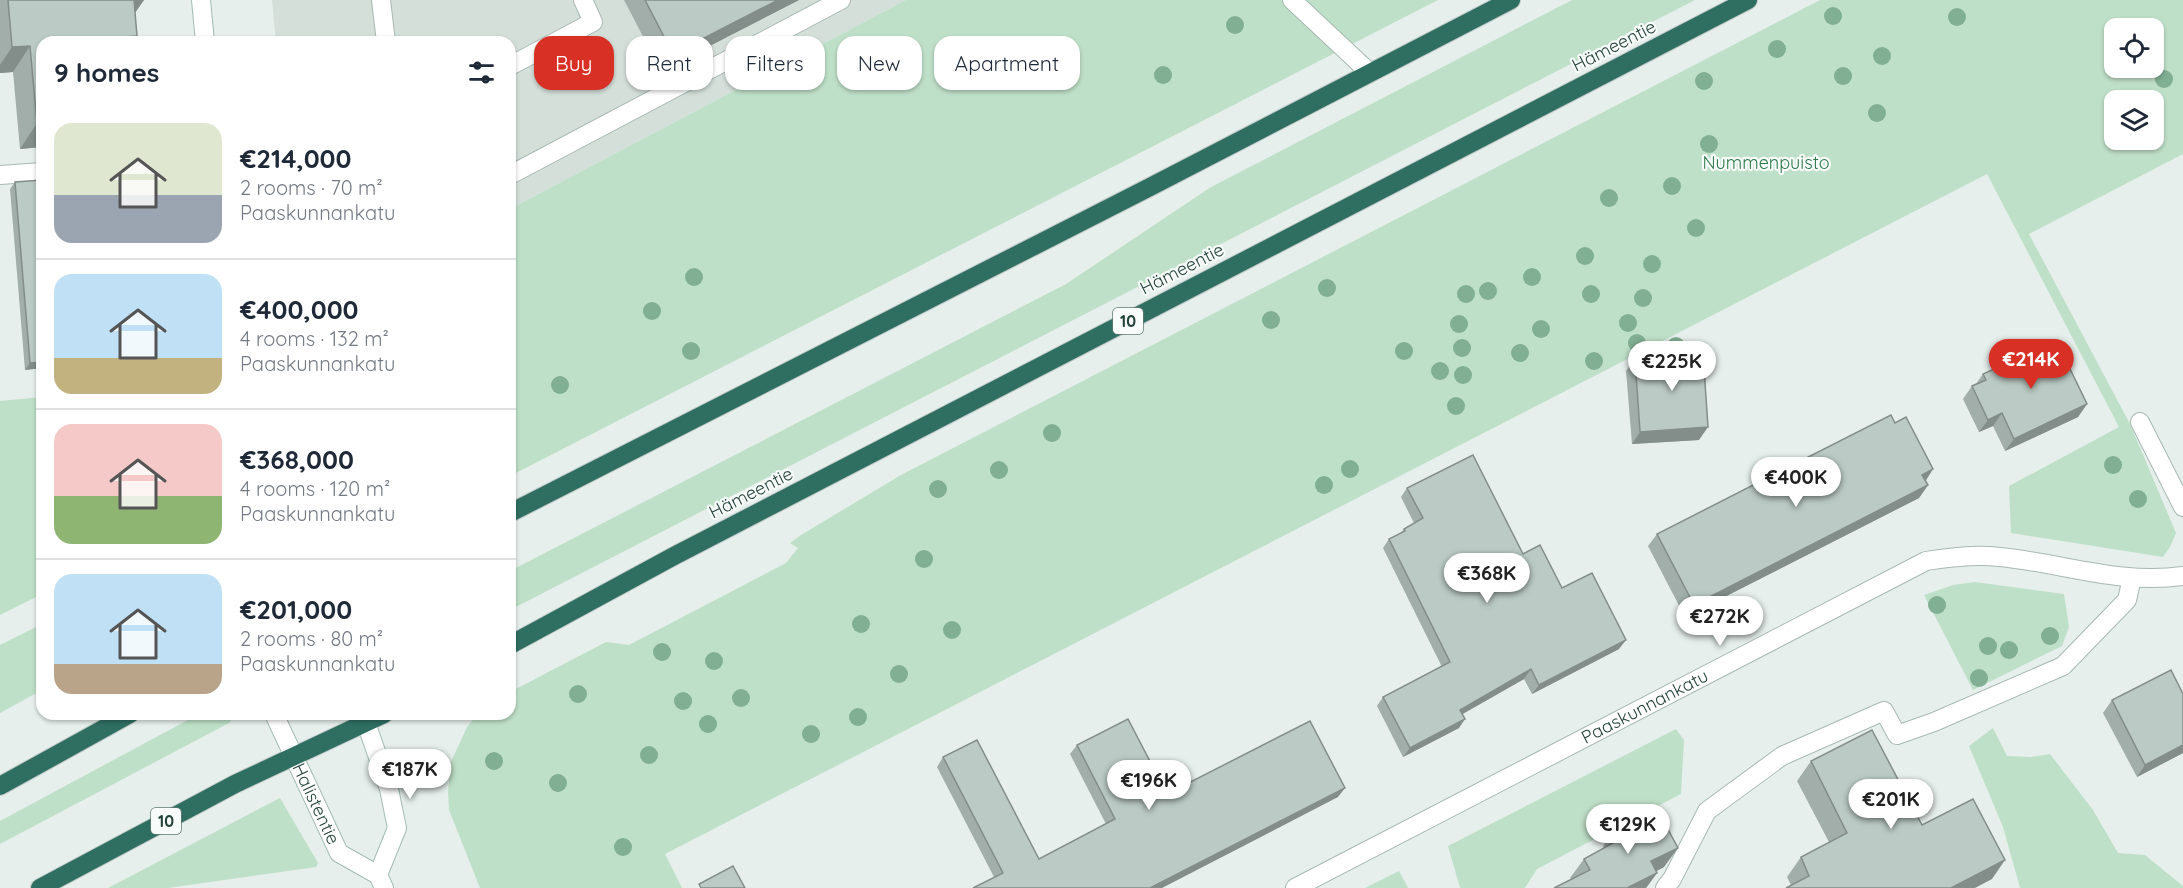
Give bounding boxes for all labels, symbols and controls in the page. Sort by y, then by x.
street label: Hämeentie [1568,15,1660,76]
map controls [2104,18,2164,150]
button: locate [2104,18,2164,78]
chip: Buy [534,36,614,90]
chip: Rent [626,36,713,90]
chip: Filters [725,36,825,90]
chip: New [837,36,922,90]
chip: Apartment [934,36,1080,90]
text: 9 homes [54,56,159,89]
icon: filters [465,56,498,89]
button: layers [2104,90,2164,150]
text: €214,000 [240,142,352,175]
icon: home [102,147,174,219]
park label: Nummenpuisto [1702,151,1830,174]
text: 2 rooms · 70 m² [240,175,383,200]
text: Paaskunnankatu [240,200,395,225]
street label: Hämeentie [1136,238,1228,299]
text: €400,000 [240,293,359,326]
icon: home [102,298,174,370]
road number: 10 [1113,308,1143,334]
text: 4 rooms · 132 m² [240,326,389,351]
pin: €214K [1989,339,2073,390]
pin: €225K [1630,341,1714,392]
text: €214K [2003,346,2059,371]
text: €225K [1642,348,1702,373]
text: Paaskunnankatu [240,351,395,376]
text: €368,000 [240,443,354,476]
icon: home [102,448,174,520]
pin: €400K [1754,457,1838,508]
street label: Hämeentie [705,462,797,523]
text: €400K [1765,464,1827,489]
text: 4 rooms · 120 m² [240,476,390,501]
text: Paaskunnankatu [240,501,395,526]
pin: €368K [1445,553,1529,604]
text: €368K [1458,560,1516,585]
text: €201,000 [240,593,352,626]
pin: €272K [1678,596,1762,647]
icon: home [102,598,174,670]
text: €272K [1690,603,1750,628]
text: 2 rooms · 80 m² [240,626,383,651]
text: Paaskunnankatu [240,651,395,676]
street label: Paaskunnankatu [1577,664,1712,749]
pin: €187K [368,749,452,800]
text: €187K [382,756,438,781]
street label: Halistentie [288,759,345,848]
pin: €196K [1107,760,1191,811]
text: €196K [1121,767,1177,792]
pin: €201K [1849,779,1933,830]
text: €201K [1862,786,1920,811]
pin: €129K [1586,804,1670,855]
road number: 10 [151,808,181,834]
text: €129K [1600,811,1656,836]

